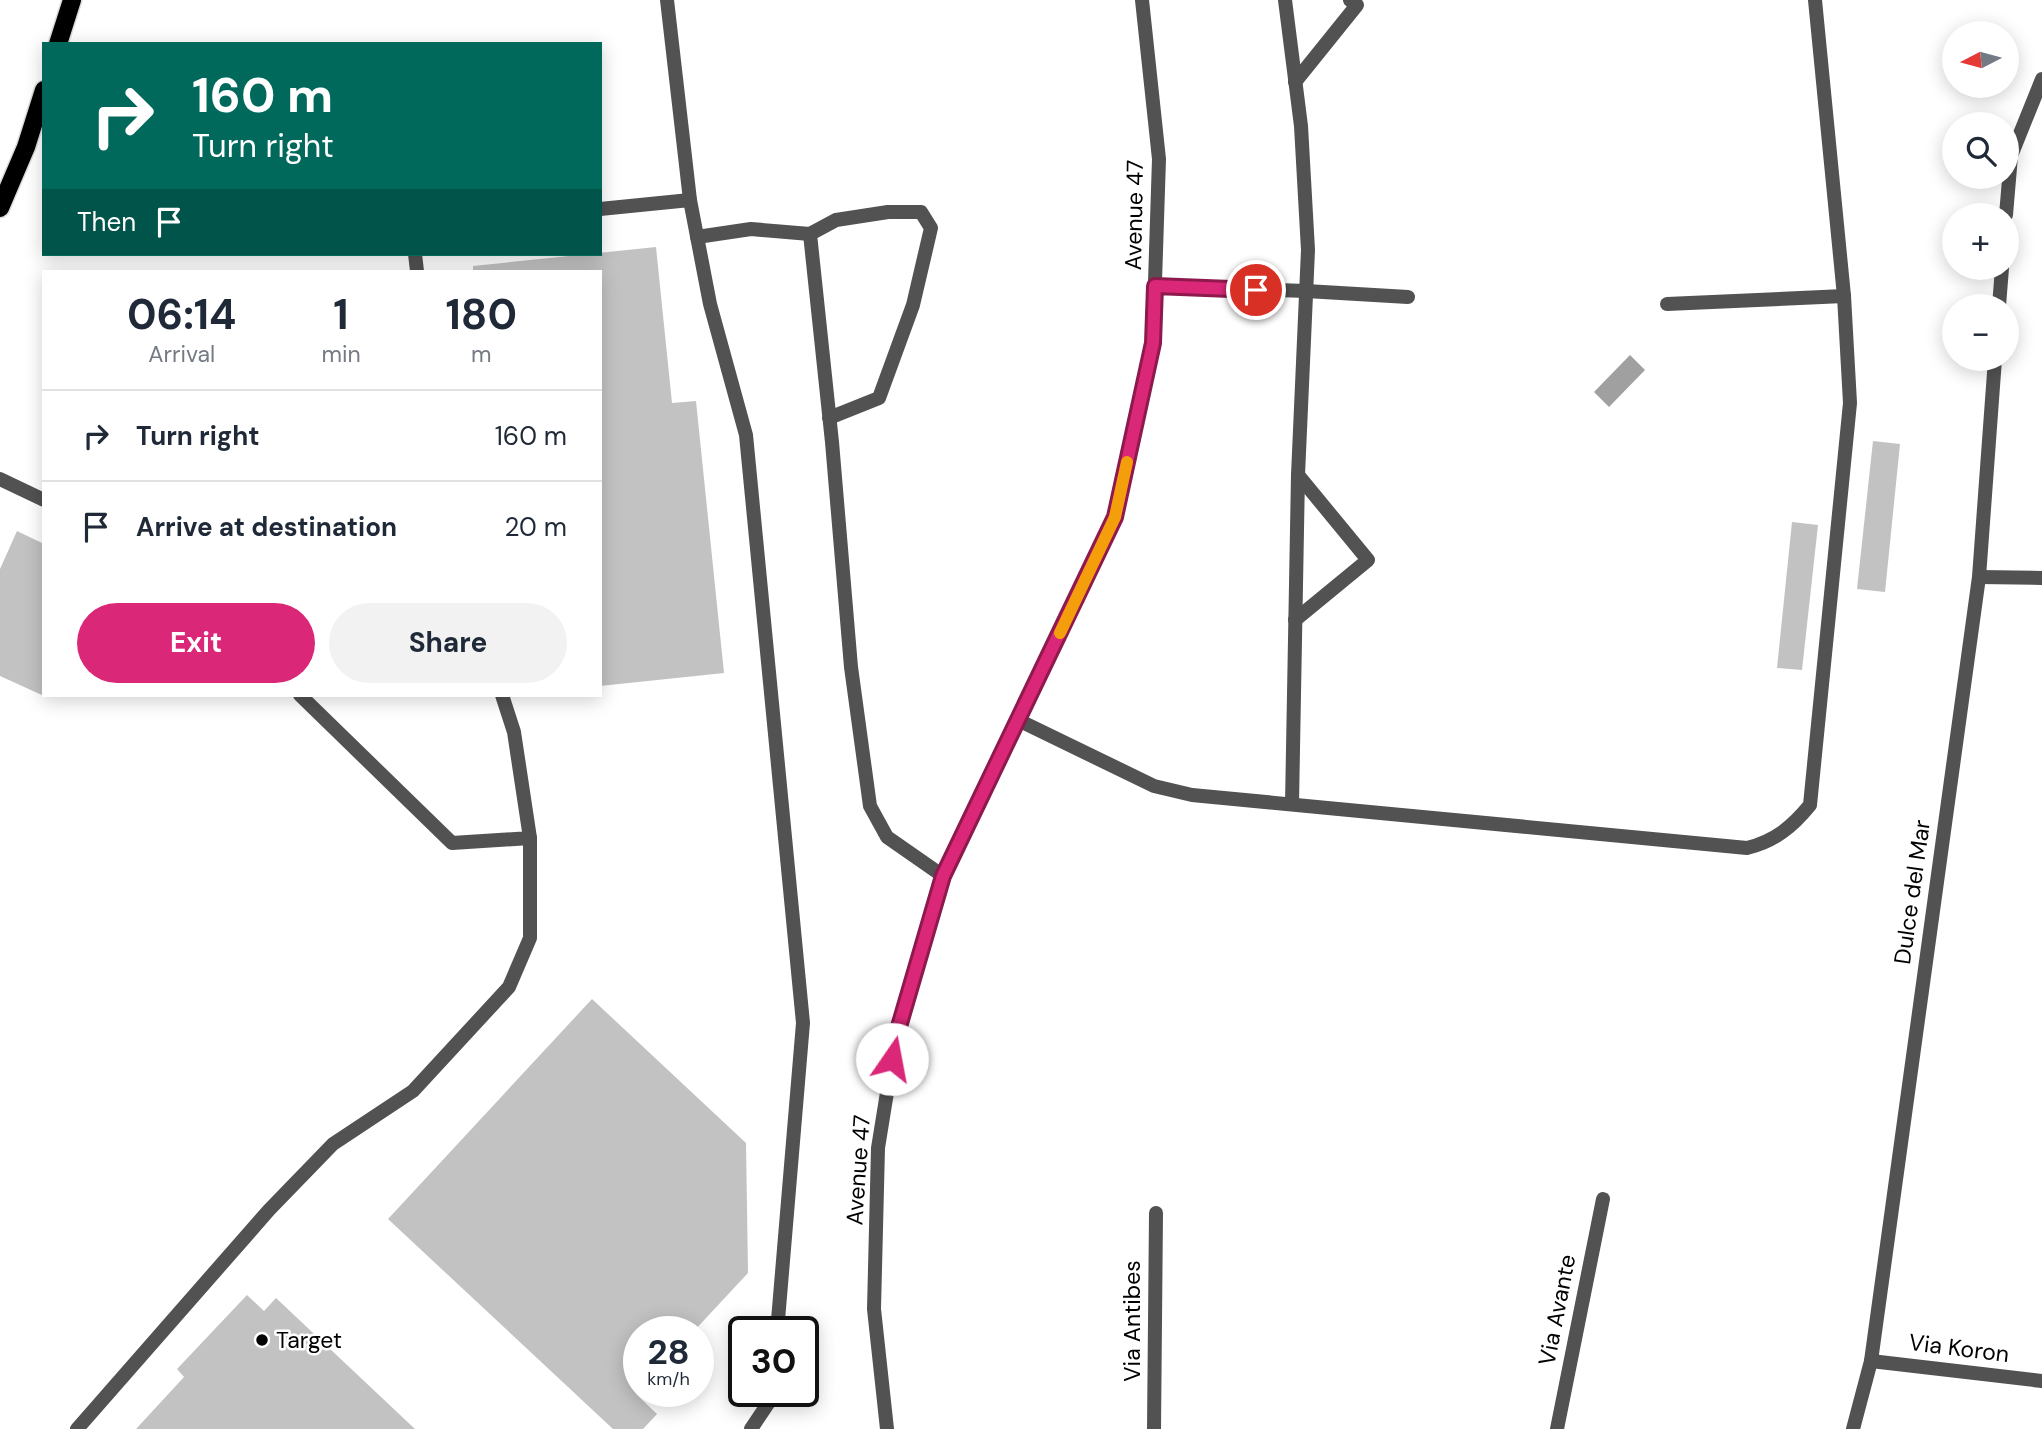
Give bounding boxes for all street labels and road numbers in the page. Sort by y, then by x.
street label: Avenue 47 [1118,159,1150,271]
street label: Dulce del Mar [1887,818,1937,966]
street label: Avenue 47 [839,1114,877,1226]
street label: Via Avante [1532,1252,1582,1368]
street label: Via Antibes [1117,1260,1147,1382]
street label: Via Koron [1907,1327,2011,1369]

